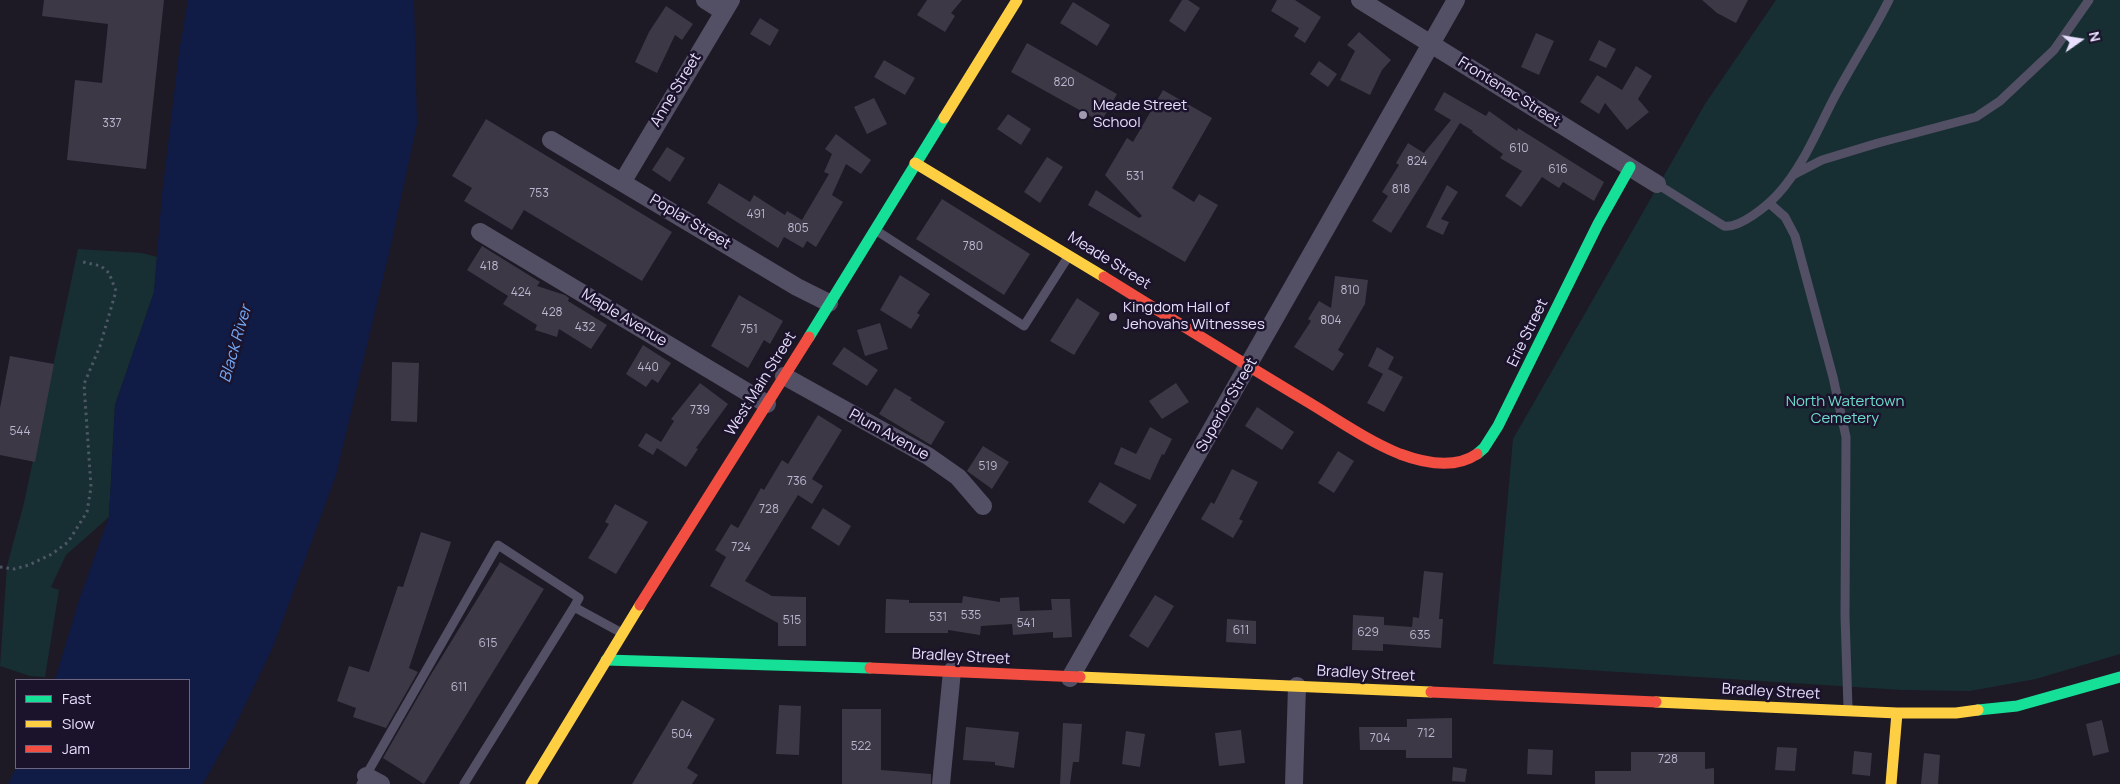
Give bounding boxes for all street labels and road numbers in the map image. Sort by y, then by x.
street label: Anne Street [647,50,705,130]
street label: Frontenac Street [1454,53,1564,131]
street label: Poplar Street [646,191,734,253]
street label: Meade Street [1064,228,1154,294]
street label: Maple Avenue [578,285,670,351]
street label: Erie Street [1504,296,1552,370]
street label: West Main Street [722,329,800,439]
street label: Superior Street [1193,355,1261,455]
street label: Plum Avenue [846,406,932,464]
street label: Bradley Street [911,645,1011,669]
street label: Bradley Street [1316,662,1416,686]
street label: Bradley Street [1721,680,1821,704]

